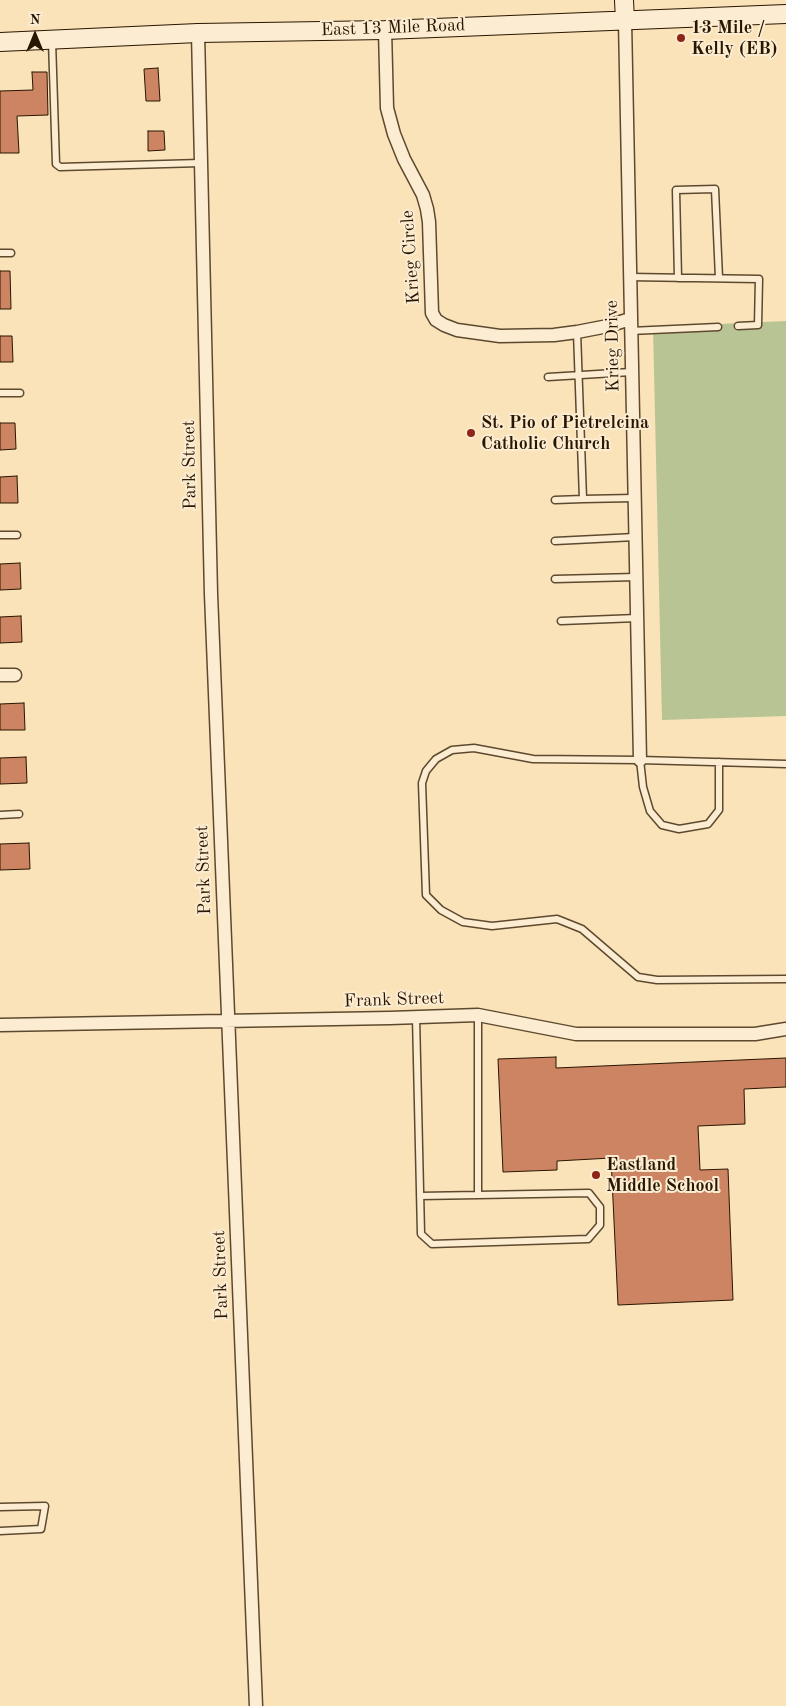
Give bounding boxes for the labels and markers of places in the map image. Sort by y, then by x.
place label: 13 Mile / Kelly (EB) [691,17,777,59]
marker: 13 Mile / Kelly (EB) [675,32,687,44]
place label: St. Pio of Pietrelcina Catholic Church [481,412,649,454]
marker: St. Pio of Pietrelcina Catholic Church [465,427,477,439]
place label: Eastland Middle School [606,1154,719,1196]
marker: Eastland Middle School [590,1169,602,1181]

